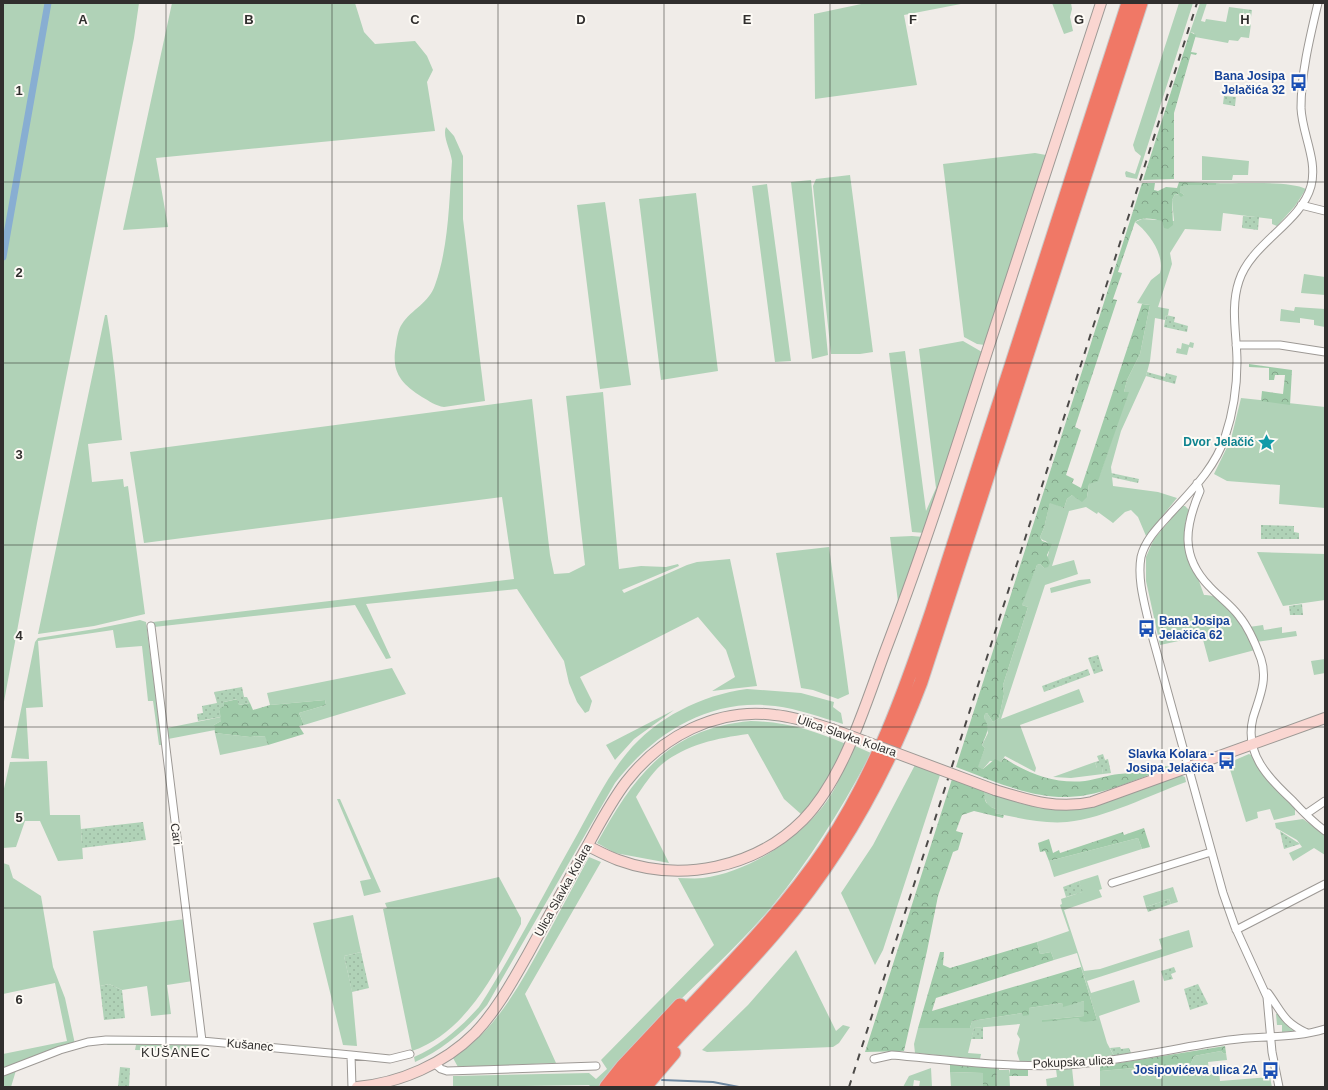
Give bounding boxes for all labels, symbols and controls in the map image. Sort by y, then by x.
text: A [78,12,88,27]
text: B [244,12,254,27]
text: C [410,12,420,27]
text: D [576,12,586,27]
text: E [743,12,752,27]
text: F [909,12,917,27]
text: G [1074,12,1084,27]
text: H [1240,12,1250,27]
place label: Bana Josipa Jelačića 32 [1214,69,1285,97]
bus stop icon: Bana Josipa Jelačića 32 [1288,73,1308,93]
text: 1 [15,83,23,98]
text: 2 [15,265,23,280]
place icon: Dvor Jelačić [1257,432,1277,452]
place label: Dvor Jelačić [1183,435,1254,449]
text: 3 [15,447,23,462]
place label: Bana Josipa Jelačića 62 [1159,614,1230,642]
bus stop icon: Bana Josipa Jelačića 62 [1136,618,1156,638]
text: 4 [15,628,23,643]
street label: Ulica Slavka Kolara [796,712,899,760]
place label: Slavka Kolara - Josipa Jelačića [1126,747,1214,775]
bus stop icon: Slavka Kolara - Josipa Jelačića [1217,751,1237,771]
text: 5 [15,810,23,825]
street label: Cari [168,822,184,846]
street label: Ulica Slavka Kolara [532,841,595,939]
text: 6 [15,992,23,1007]
street label: Kušanec [226,1036,274,1054]
district label: KUŠANEC [141,1045,211,1060]
street label: Pokupska ulica [1032,1053,1114,1071]
bus stop icon: Josipovićeva ulica 2A [1261,1060,1281,1080]
place label: Josipovićeva ulica 2A [1133,1063,1258,1077]

